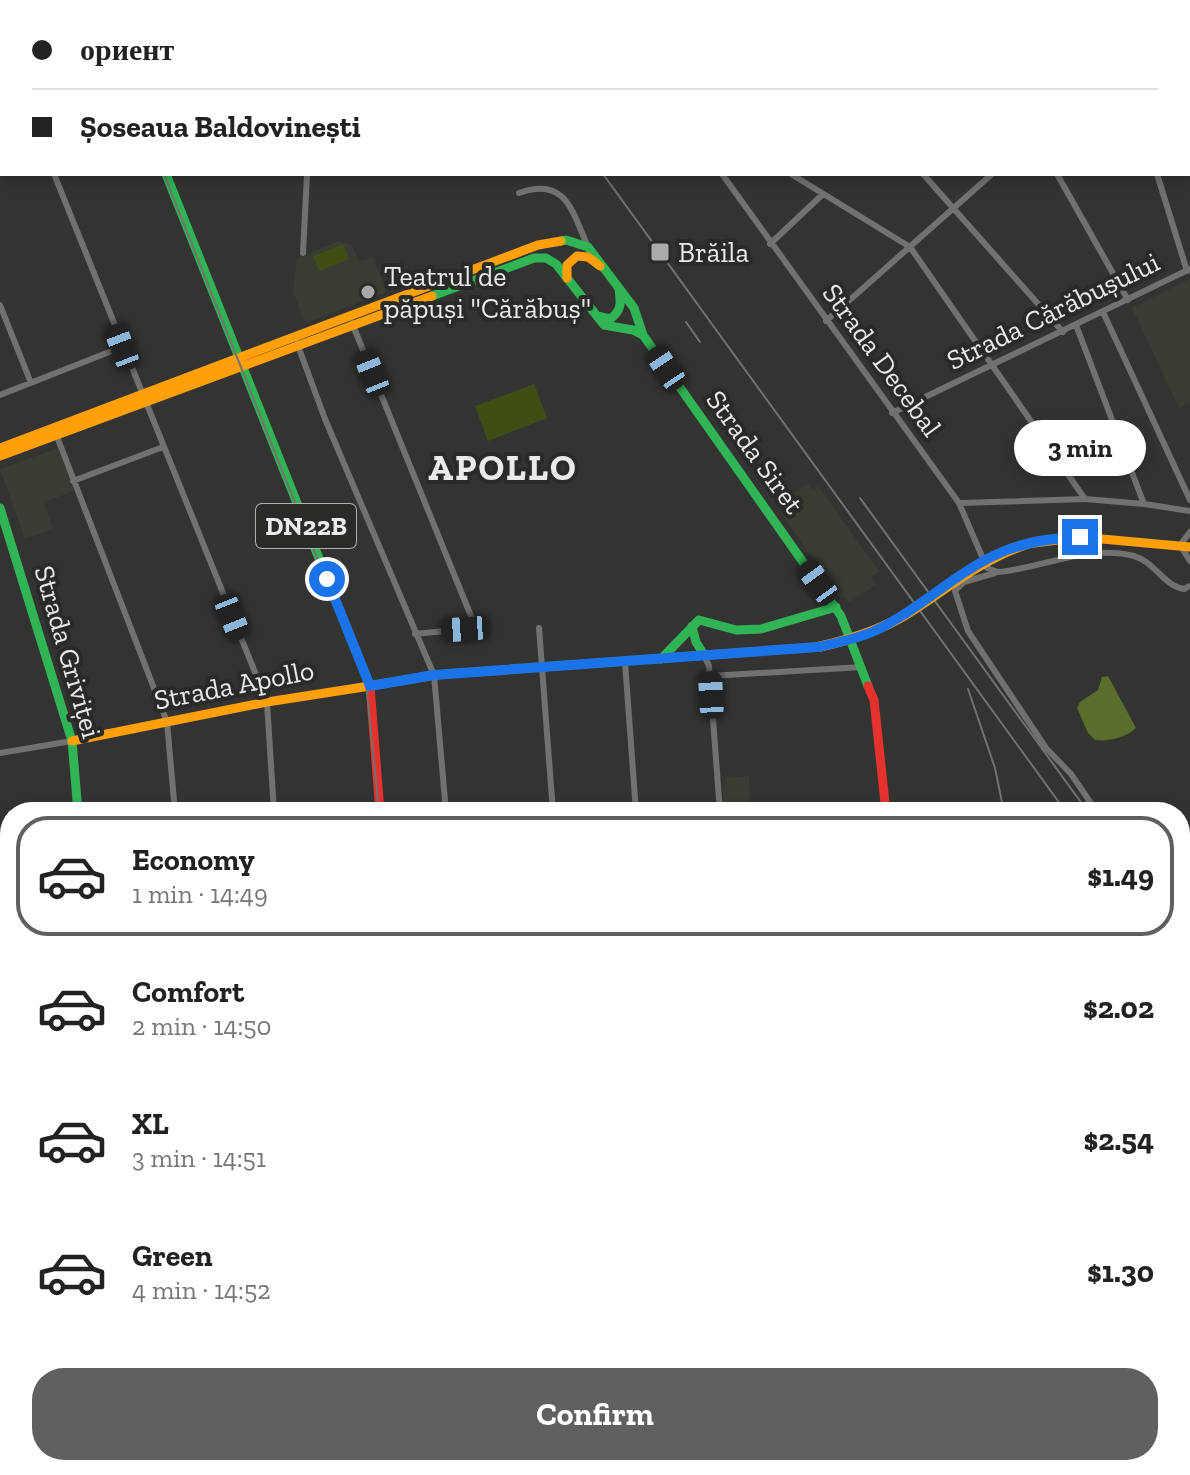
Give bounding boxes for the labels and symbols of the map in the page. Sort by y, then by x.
place label: Brăila [678,236,749,269]
marker: Brăila [649,241,671,263]
street label: Strada Cărăbușului [941,245,1165,377]
place label: Teatrul de păpuși "Cărăbuș" [384,260,591,325]
street label: Strada Decebal [816,277,948,443]
marker: Teatrul de păpuși "Cărăbuș" [359,283,377,301]
car [102,320,142,374]
car [643,341,689,395]
car [352,346,392,400]
street label: Strada Siret [699,384,811,520]
callout: 3 min [1014,421,1146,477]
district label: APOLLO [428,446,578,489]
road number: DN22B [256,504,356,548]
route end [1062,519,1098,555]
car [794,556,842,608]
route start [309,561,345,597]
street label: Strada Griviței [28,562,108,742]
car [212,590,252,644]
car [440,615,490,643]
street label: Strada Apollo [151,653,317,717]
car [698,670,724,720]

